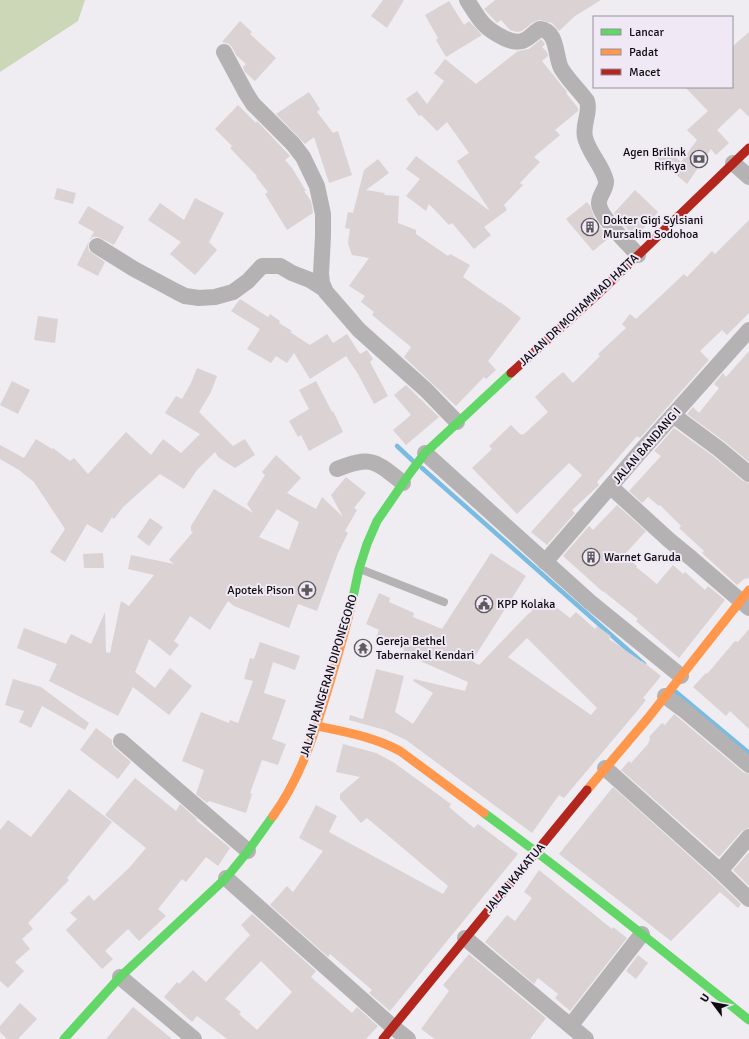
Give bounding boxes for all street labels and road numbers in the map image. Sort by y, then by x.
street label: JALAN DR MOHAMMAD HATTA [516,250,642,369]
street label: JALAN BANDANG I [610,405,684,487]
street label: JALAN PANGERAN DIPONEGORO [297,593,361,759]
street label: JALAN KAKATUA [482,840,549,916]

